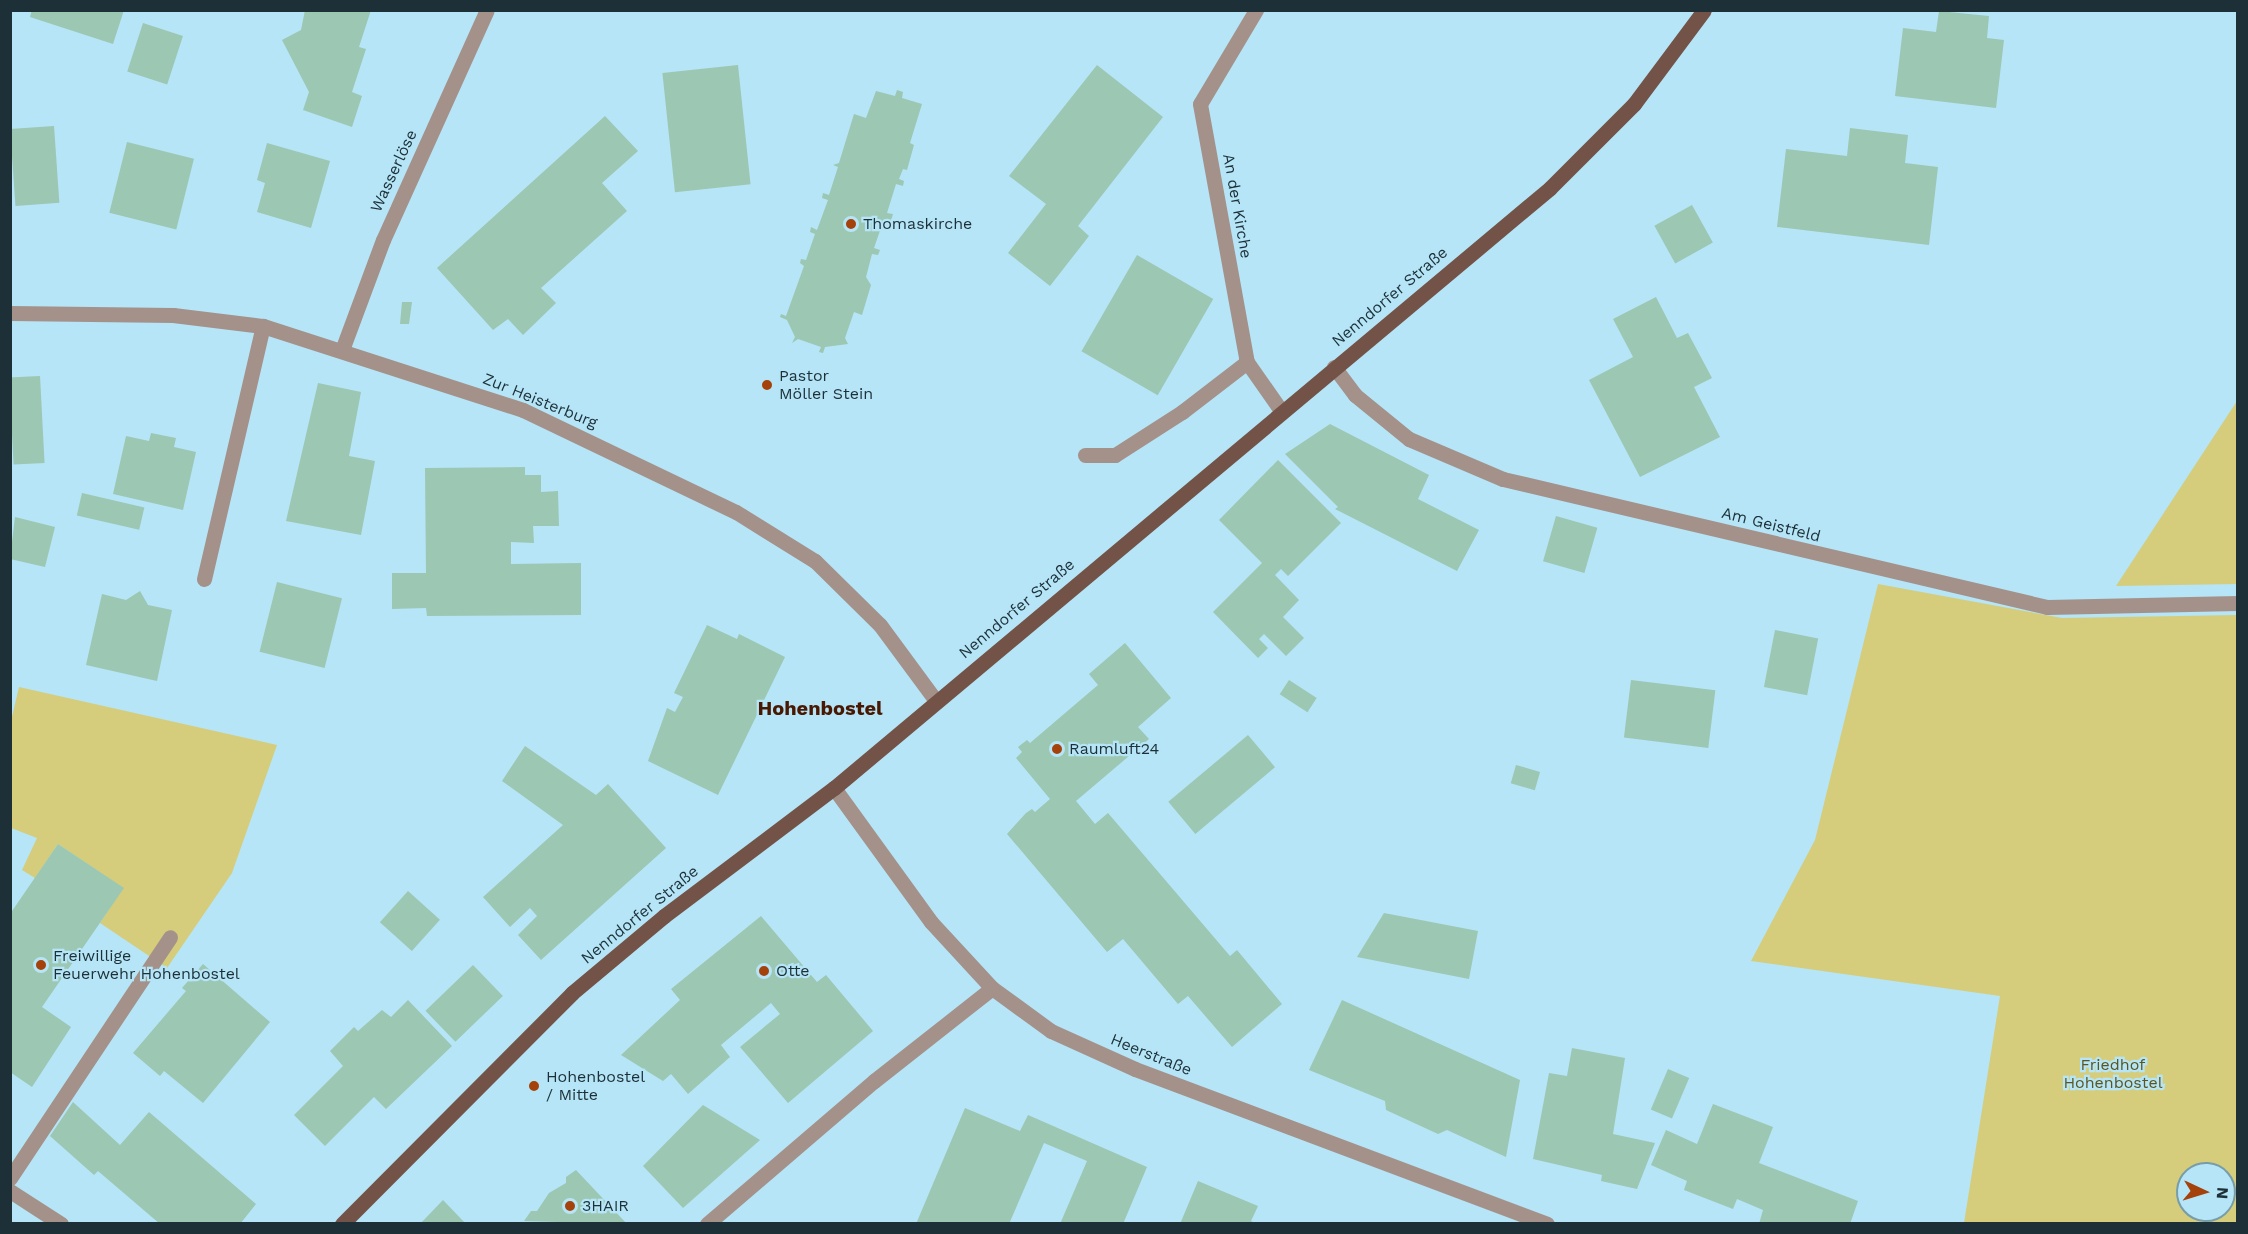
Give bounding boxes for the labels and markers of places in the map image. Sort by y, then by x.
place label: Thomaskirche [863,214,972,234]
marker: Thomaskirche [844,217,858,231]
place label: Pastor Möller Stein [779,366,873,404]
marker: Pastor Möller Stein [760,378,774,392]
place label: Raumluft24 [1069,739,1159,759]
marker: Raumluft24 [1050,742,1064,756]
place label: Freiwillige Feuerwehr Hohenbostel [53,946,240,984]
marker: Freiwillige Feuerwehr Hohenbostel [34,958,48,972]
place label: Otte [776,961,810,981]
marker: Otte [757,964,771,978]
place label: Hohenbostel / Mitte [546,1067,645,1105]
marker: Hohenbostel / Mitte [527,1079,541,1093]
place label: 3HAIR [582,1196,629,1216]
marker: 3HAIR [563,1199,577,1213]

